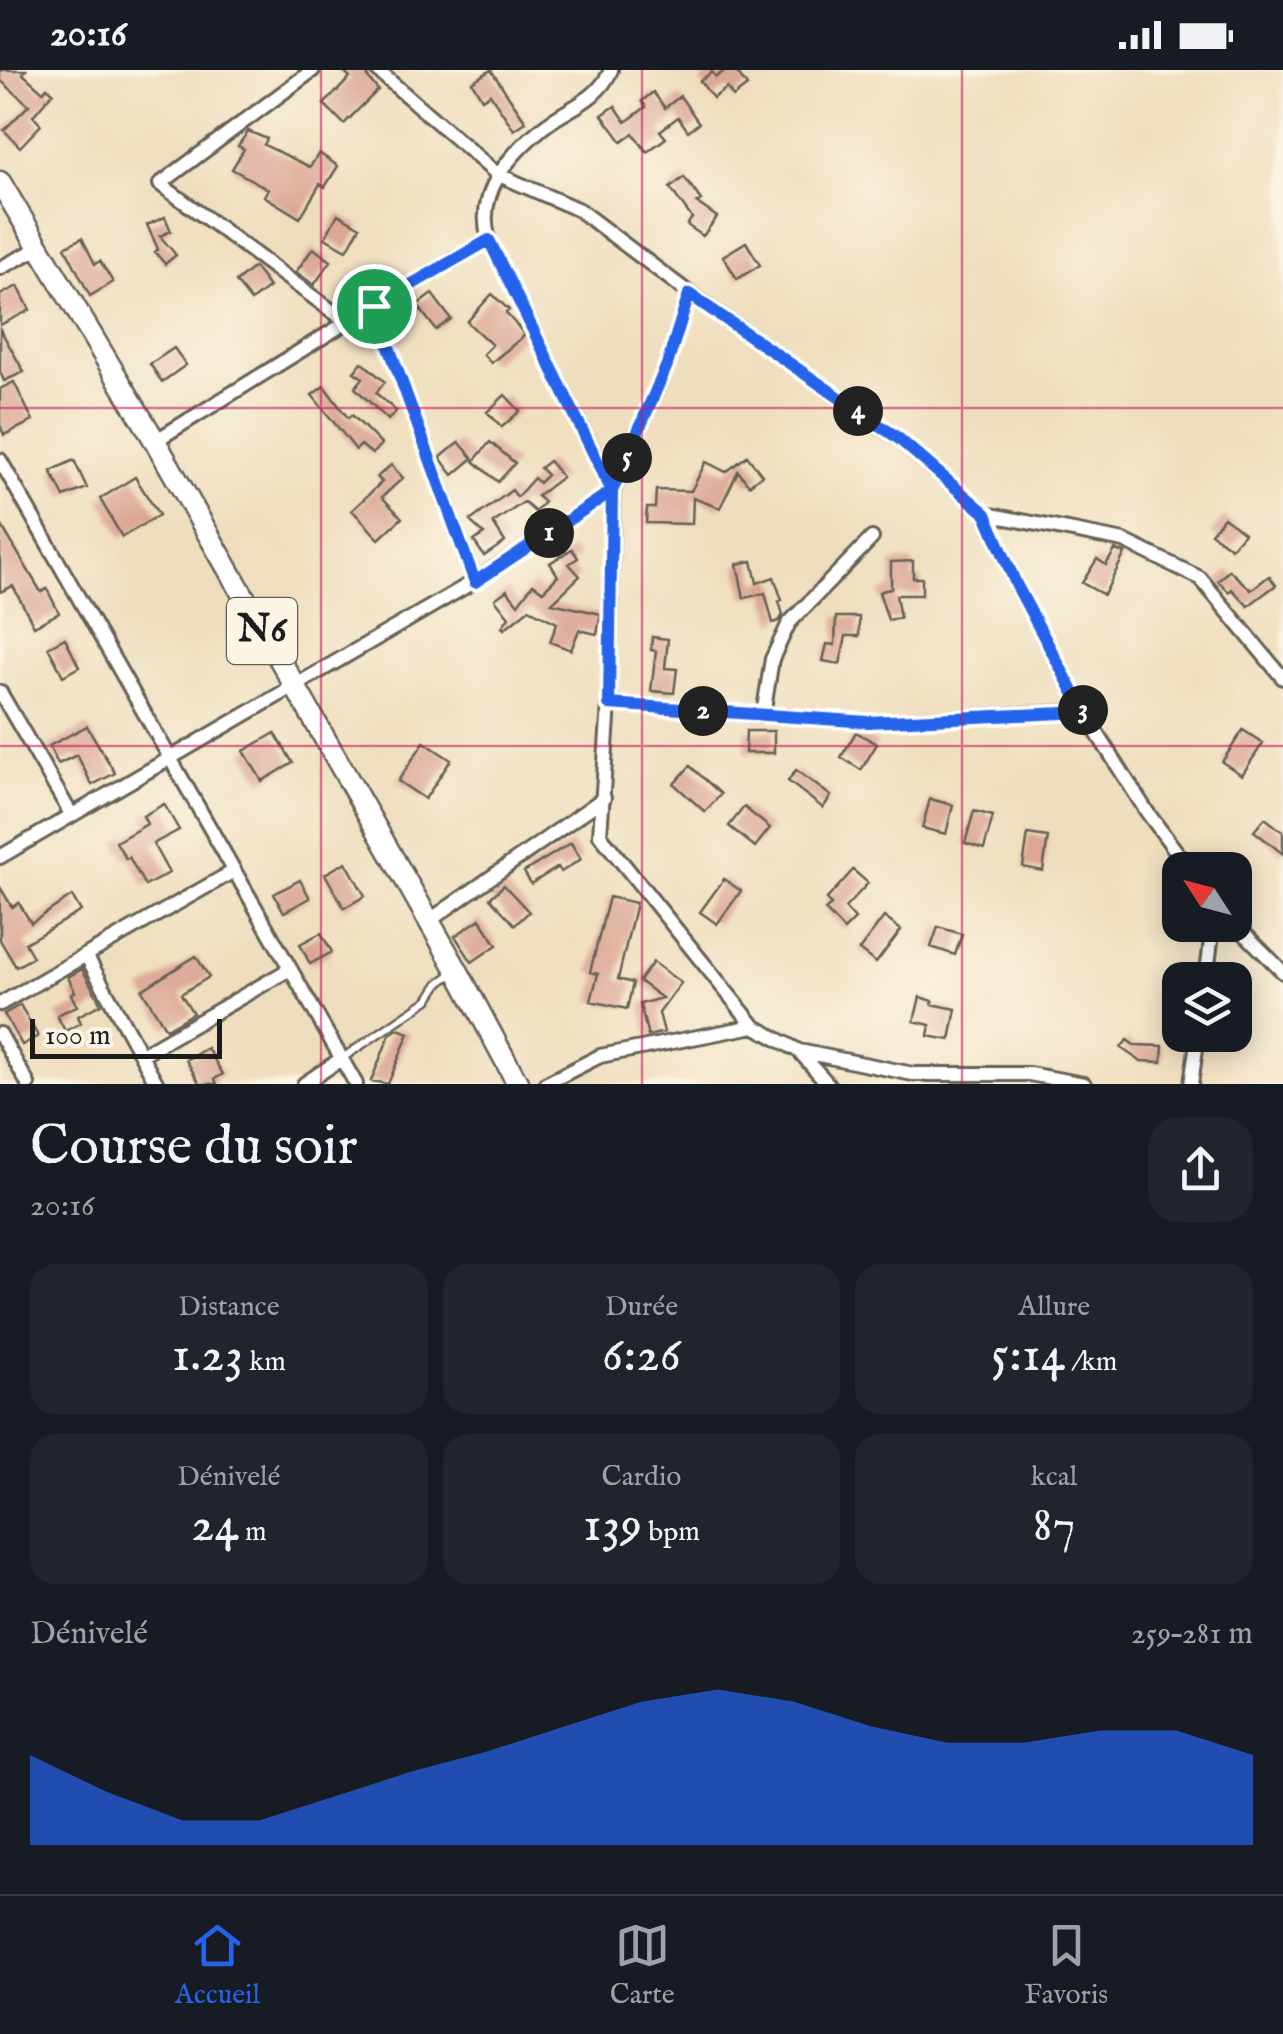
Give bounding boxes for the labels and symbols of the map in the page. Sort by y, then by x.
pin [332,264,417,349]
pin: 4 [833,386,883,436]
pin: 5 [602,433,652,483]
pin: 1 [524,508,574,558]
road number: N6 [227,598,297,664]
pin: 3 [1058,685,1108,735]
pin: 2 [678,686,728,736]
north arrow [1162,852,1252,942]
scale bar [30,1014,222,1058]

